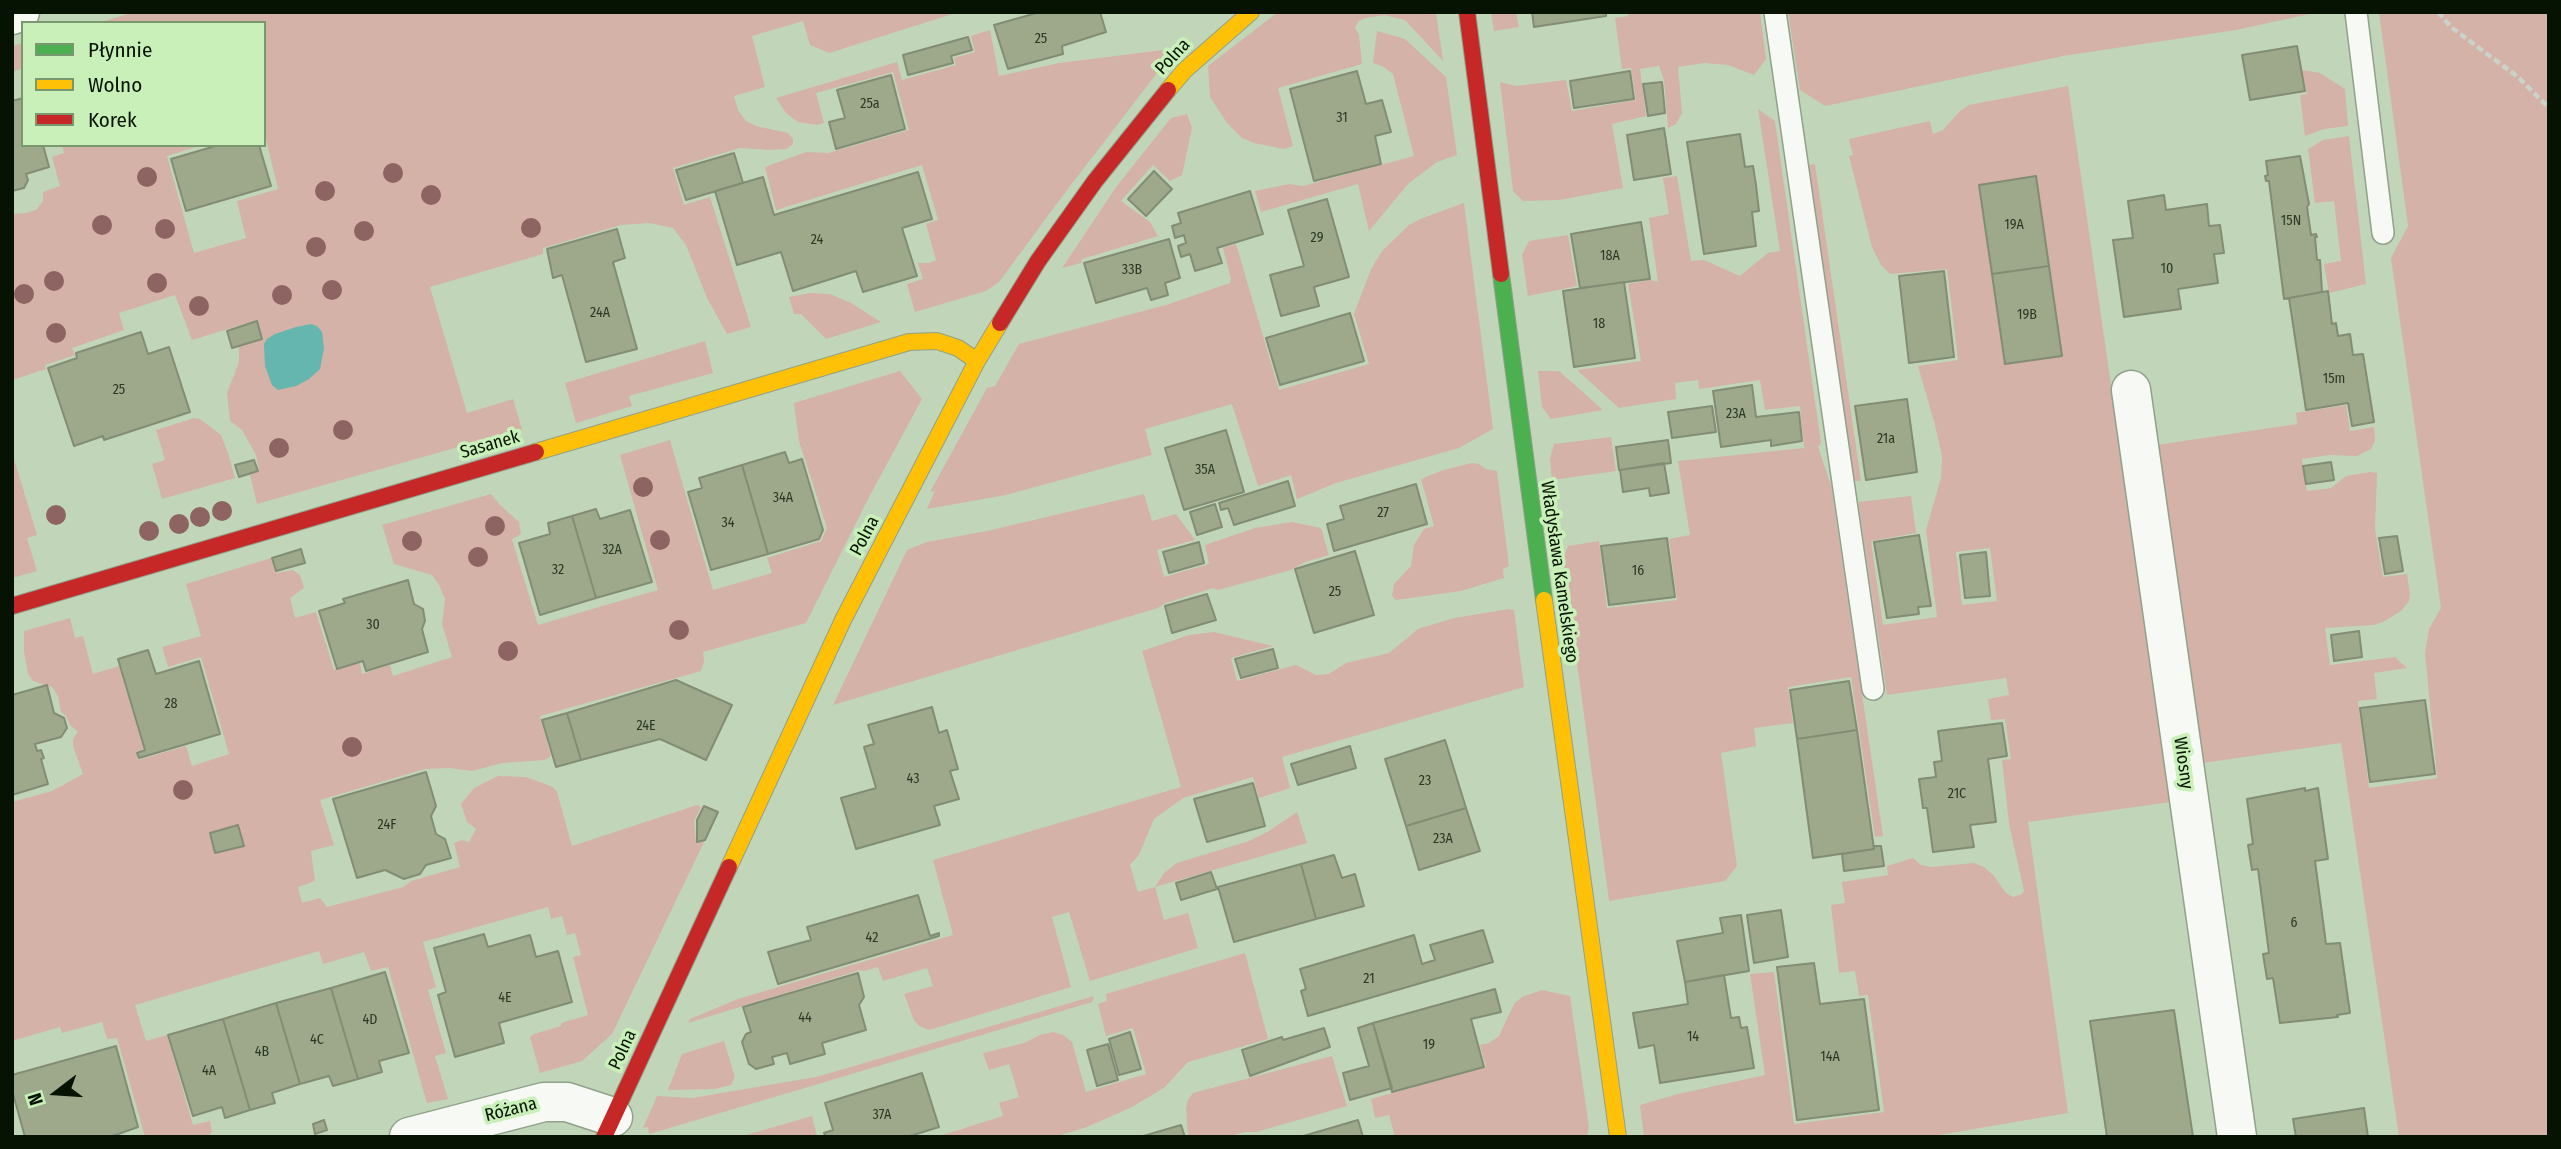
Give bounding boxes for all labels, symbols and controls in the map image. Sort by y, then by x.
legend [21,21,266,147]
house number: 25 [1035,31,1047,47]
street label: Polna [1151,34,1195,80]
text: Płynnie [88,37,152,63]
text: Wolno [88,72,142,98]
house number: 25a [860,96,880,112]
text: Korek [88,107,137,133]
house number: 31 [1336,110,1348,126]
house number: 15N [2281,213,2301,229]
house number: 19A [2004,217,2024,233]
house number: 29 [1311,230,1323,246]
house number: 24 [811,232,823,248]
house number: 18A [1600,248,1620,264]
house number: 10 [2161,261,2173,277]
house number: 33B [1122,262,1142,278]
house number: 24A [590,305,610,321]
house number: 19B [2017,307,2037,323]
house number: 18 [1593,316,1605,332]
house number: 15m [2323,371,2345,387]
house number: 25 [113,382,125,398]
house number: 23A [1726,406,1746,422]
street label: Sasanek [458,426,522,464]
house number: 21a [1877,431,1895,447]
house number: 35A [1195,462,1215,478]
street label: Władysława Kamelskiego [1536,480,1582,664]
house number: 34A [773,490,793,506]
house number: 27 [1377,505,1389,521]
street label: Polna [846,513,884,559]
house number: 34 [721,515,735,531]
house number: 32A [602,542,622,558]
house number: 32 [552,562,564,578]
house number: 16 [1632,563,1644,579]
house number: 25 [1329,584,1341,600]
house number: 30 [366,617,380,633]
house number: 28 [164,696,178,712]
house number: 24E [636,718,656,734]
street label: Wiosny [2169,735,2197,791]
house number: 43 [907,771,919,787]
house number: 23 [1419,773,1431,789]
house number: 21C [1948,786,1966,802]
house number: 24F [378,817,396,833]
house number: 23A [1433,831,1453,847]
house number: 6 [2291,915,2297,931]
house number: 42 [866,930,878,946]
house number: 21 [1363,971,1375,987]
house number: 4E [498,990,512,1006]
house number: 44 [798,1010,812,1026]
house number: 4D [363,1012,377,1028]
street label: Polna [604,1027,642,1073]
house number: 14 [1687,1029,1699,1045]
house number: 4C [310,1032,324,1048]
house number: 19 [1423,1037,1435,1053]
house number: 4B [255,1044,269,1060]
house number: 14A [1820,1049,1840,1065]
north arrow [21,1058,91,1128]
house number: 4A [202,1063,216,1079]
text: N [23,1090,48,1108]
street label: Różana [483,1093,539,1127]
house number: 37A [873,1107,891,1123]

